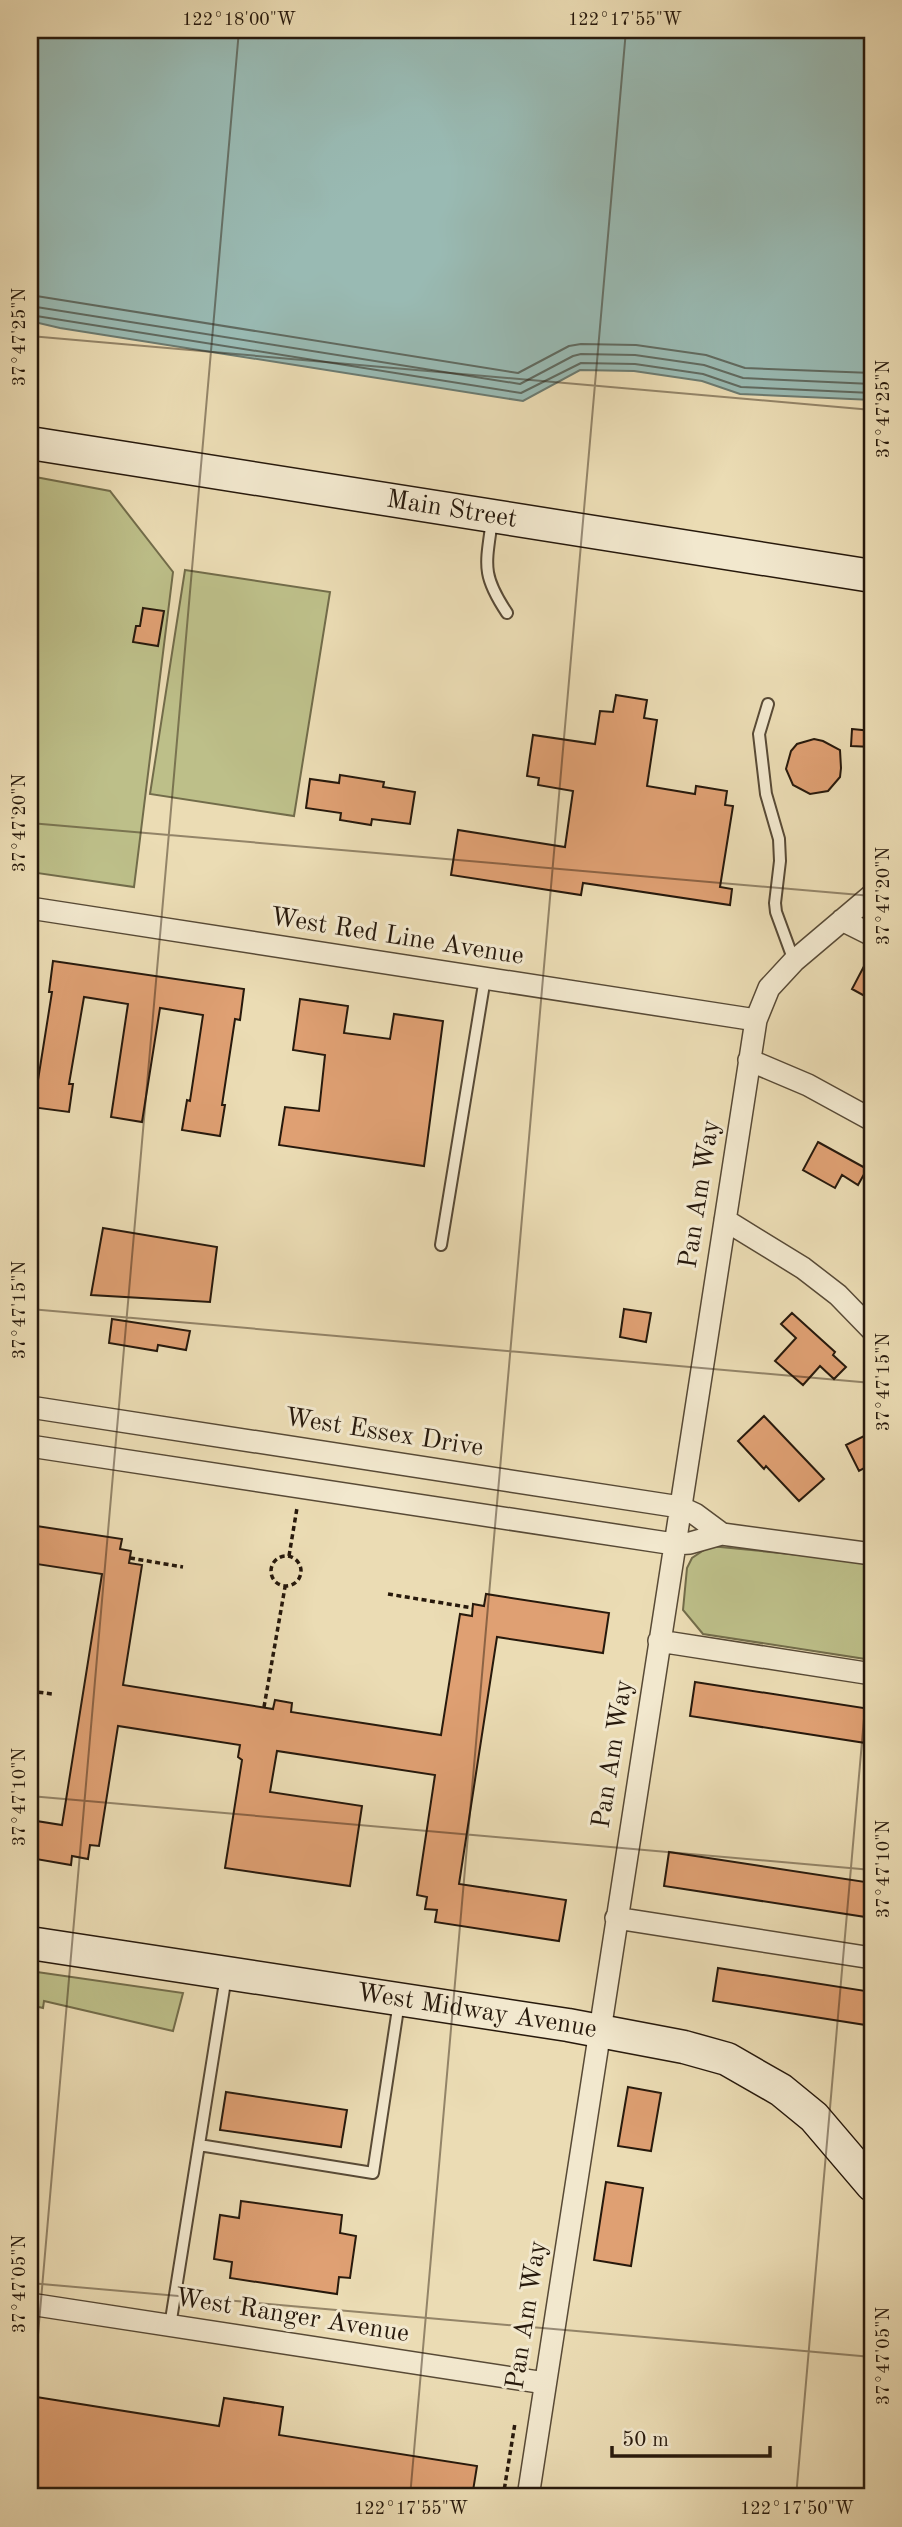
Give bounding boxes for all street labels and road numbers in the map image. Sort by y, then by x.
street label: Main Street [385,486,519,533]
street label: West Red Line Avenue [268,904,526,970]
street label: Pan Am Way [675,1117,725,1270]
street label: West Essex Drive [283,1404,485,1462]
street label: Pan Am Way [588,1677,638,1830]
street label: West Midway Avenue [355,1980,599,2043]
street label: Pan Am Way [502,2238,552,2391]
street label: West Ranger Avenue [173,2285,411,2347]

